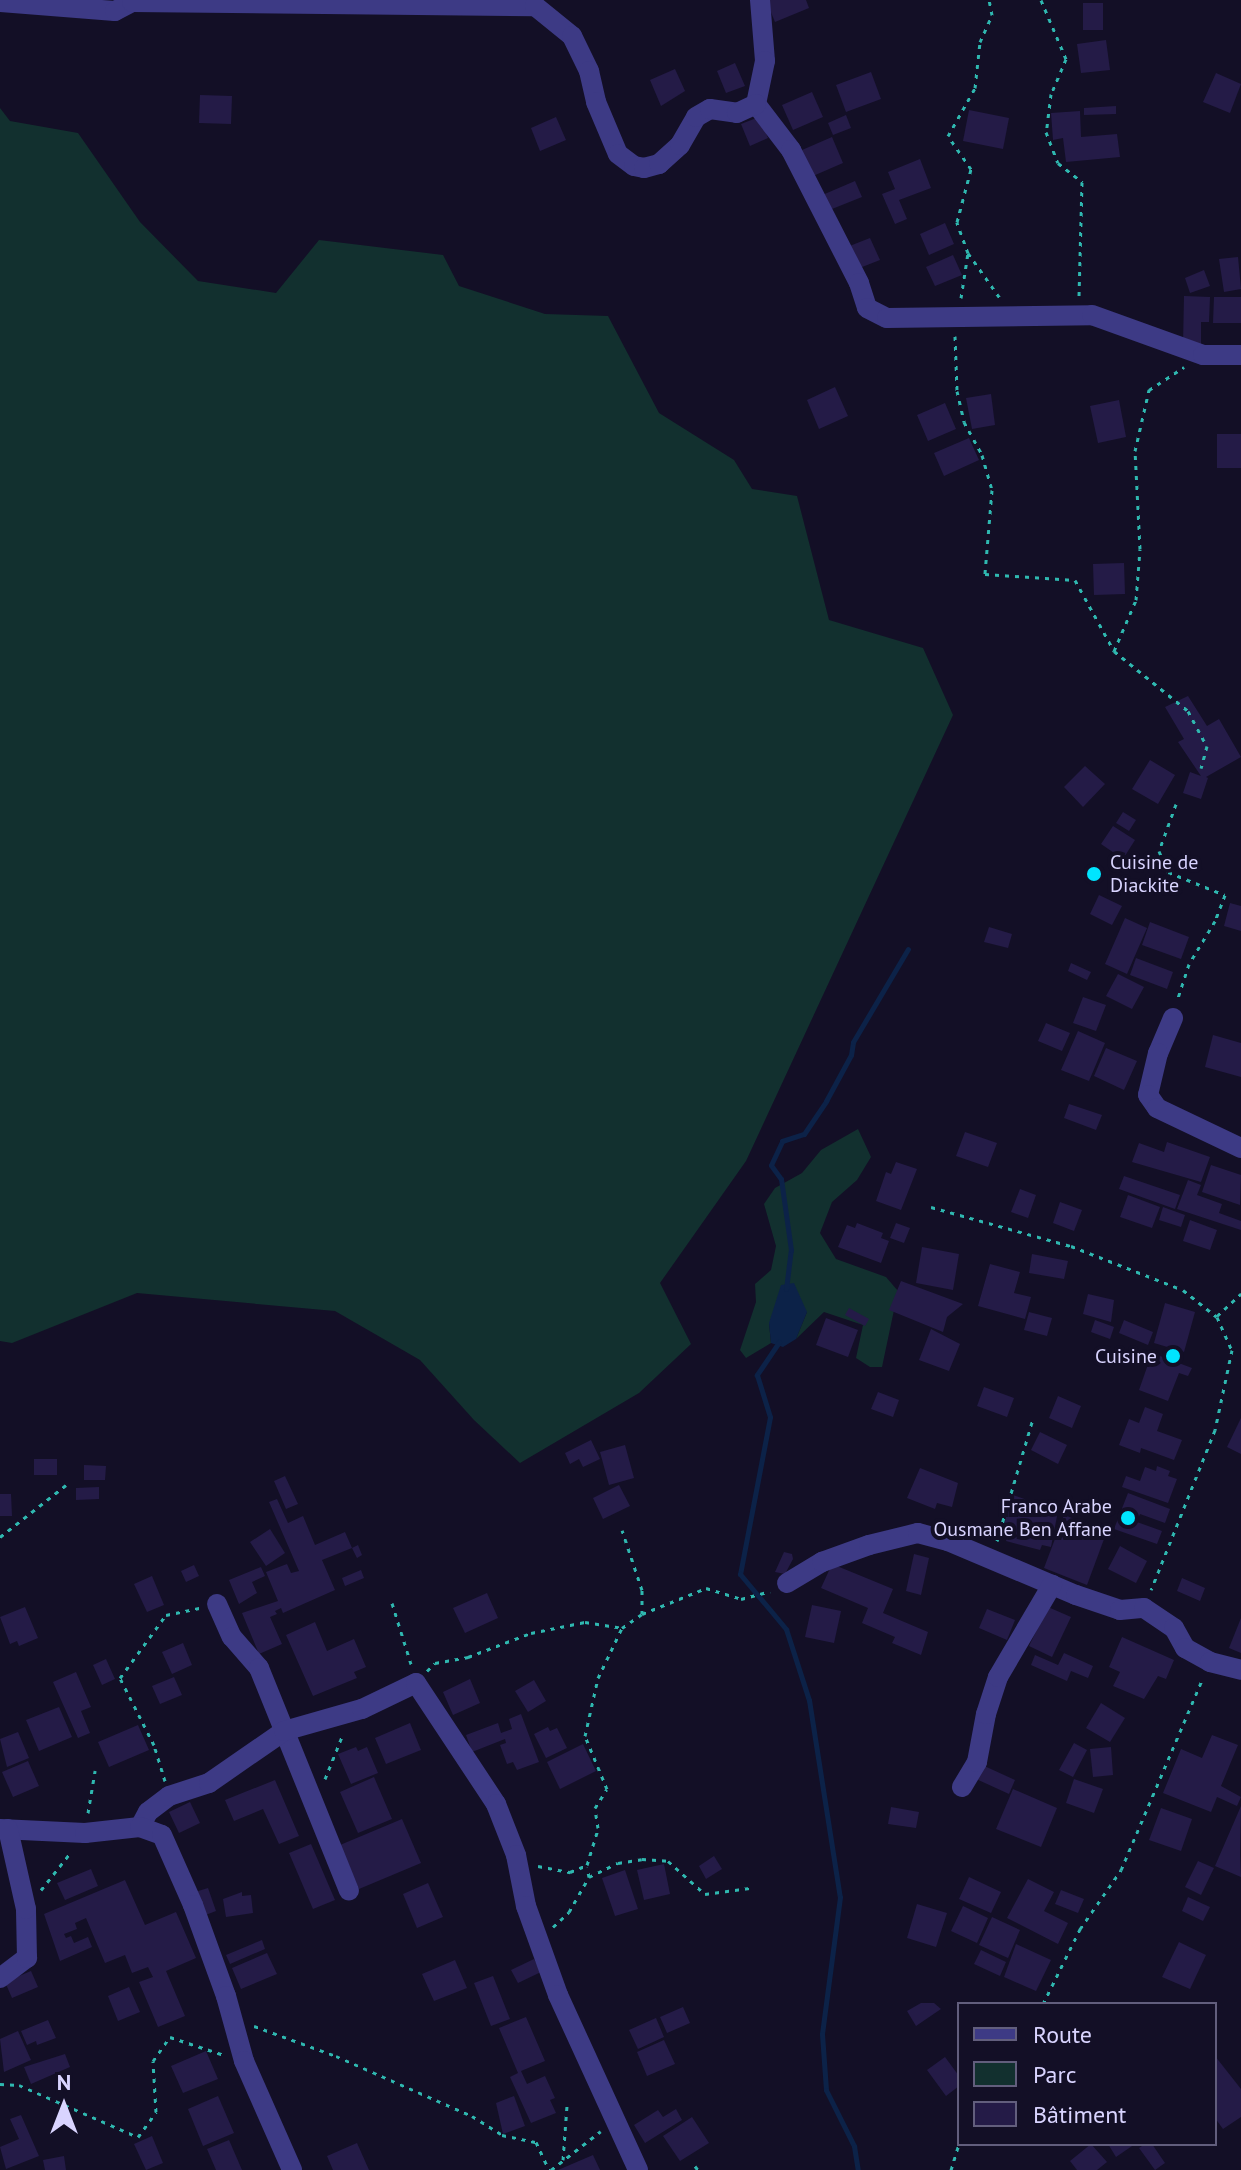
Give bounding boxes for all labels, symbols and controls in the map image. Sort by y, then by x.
place label: Cuisine de Diackite [1110,850,1198,897]
marker: Cuisine de Diackite [1085,865,1103,883]
place label: Cuisine [1095,1344,1157,1368]
marker: Cuisine [1164,1347,1182,1365]
place label: Franco Arabe Ousmane Ben Affane [933,1494,1112,1541]
marker: Franco Arabe Ousmane Ben Affane [1119,1509,1137,1527]
legend [957,2002,1217,2146]
text: Route [1033,2019,1092,2050]
text: Parc [1033,2059,1076,2090]
north arrow [24,2066,104,2146]
text: N [57,2068,71,2096]
text: Bâtiment [1033,2099,1126,2130]

